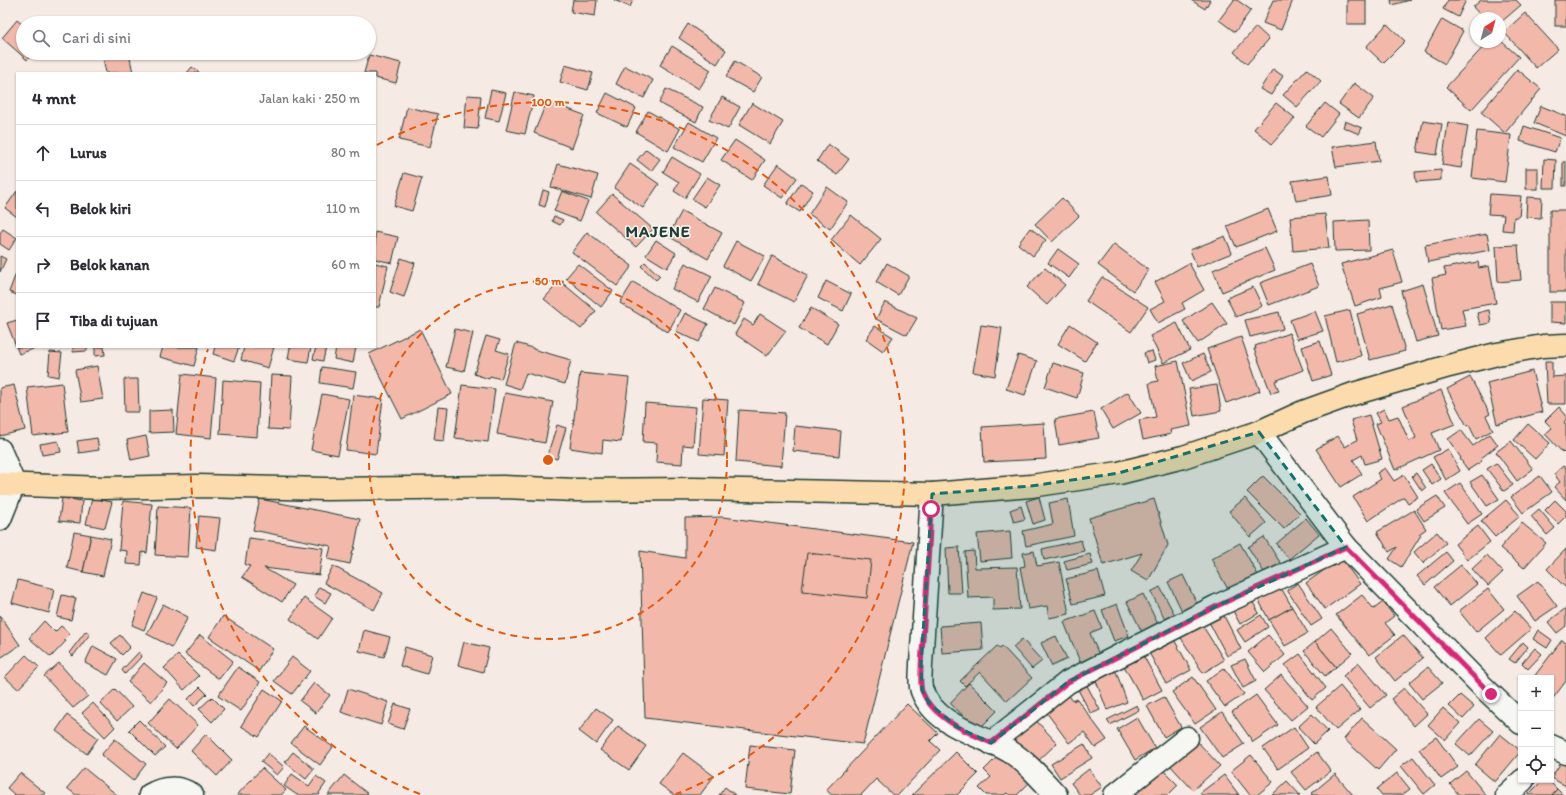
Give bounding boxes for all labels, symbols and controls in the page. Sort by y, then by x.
north arrow [1470,12,1506,48]
search box [16,16,376,60]
icon: search [30,27,52,49]
text: Cari di sini [62,29,131,47]
text: 4 mnt [32,88,76,108]
text: Jalan kaki · 250 m [259,91,360,106]
text: 100 m [531,95,565,109]
icon: ahead [32,142,54,164]
text: Lurus [70,144,107,162]
text: 80 m [331,145,360,160]
icon: left [32,198,54,220]
text: Belok kiri [70,200,131,218]
text: 110 m [326,201,360,216]
district label: MAJENE [625,222,691,241]
icon: right [32,254,54,276]
text: Belok kanan [70,256,150,274]
text: 60 m [331,257,360,272]
text: 50 m [535,274,562,288]
icon: arrive [32,310,54,332]
text: Tiba di tujuan [70,312,158,330]
centre of rings [541,453,555,467]
route start [922,500,940,518]
map controls [1518,675,1554,783]
button: + [1518,675,1554,711]
route end [1482,685,1500,703]
button: − [1518,711,1554,747]
button: locate [1518,747,1554,783]

